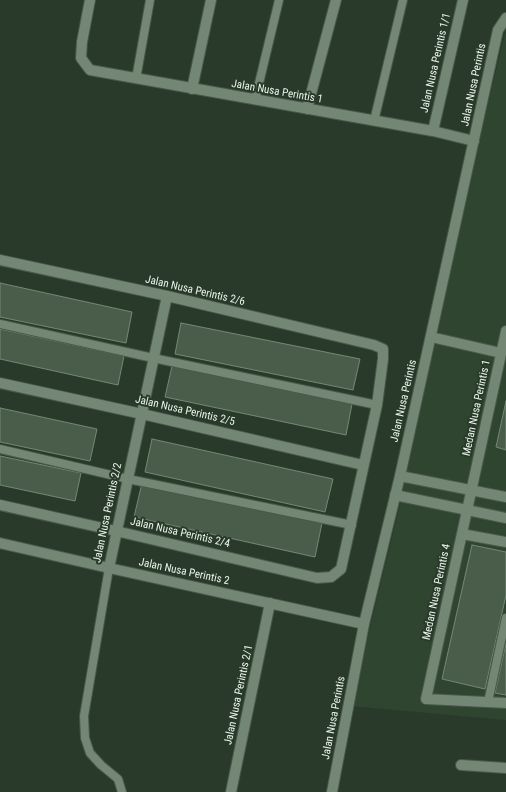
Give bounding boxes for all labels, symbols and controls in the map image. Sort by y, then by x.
street label: Jalan Nusa Perintis 1/1 [418,12,454,114]
street label: Jalan Nusa Perintis [459,42,489,128]
street label: Jalan Nusa Perintis 1 [230,77,324,107]
street label: Jalan Nusa Perintis 2/6 [144,273,246,309]
street label: Jalan Nusa Perintis [388,358,420,444]
street label: Medan Nusa Perintis 1 [460,359,494,457]
street label: Jalan Nusa Perintis 2/5 [134,393,236,429]
street label: Jalan Nusa Perintis 2/2 [91,462,125,564]
street label: Jalan Nusa Perintis 2/4 [129,515,231,551]
street label: Medan Nusa Perintis 4 [420,543,454,641]
street label: Jalan Nusa Perintis 2 [137,556,231,588]
street label: Jalan Nusa Perintis 2/1 [222,644,256,746]
street label: Jalan Nusa Perintis [319,675,349,761]

